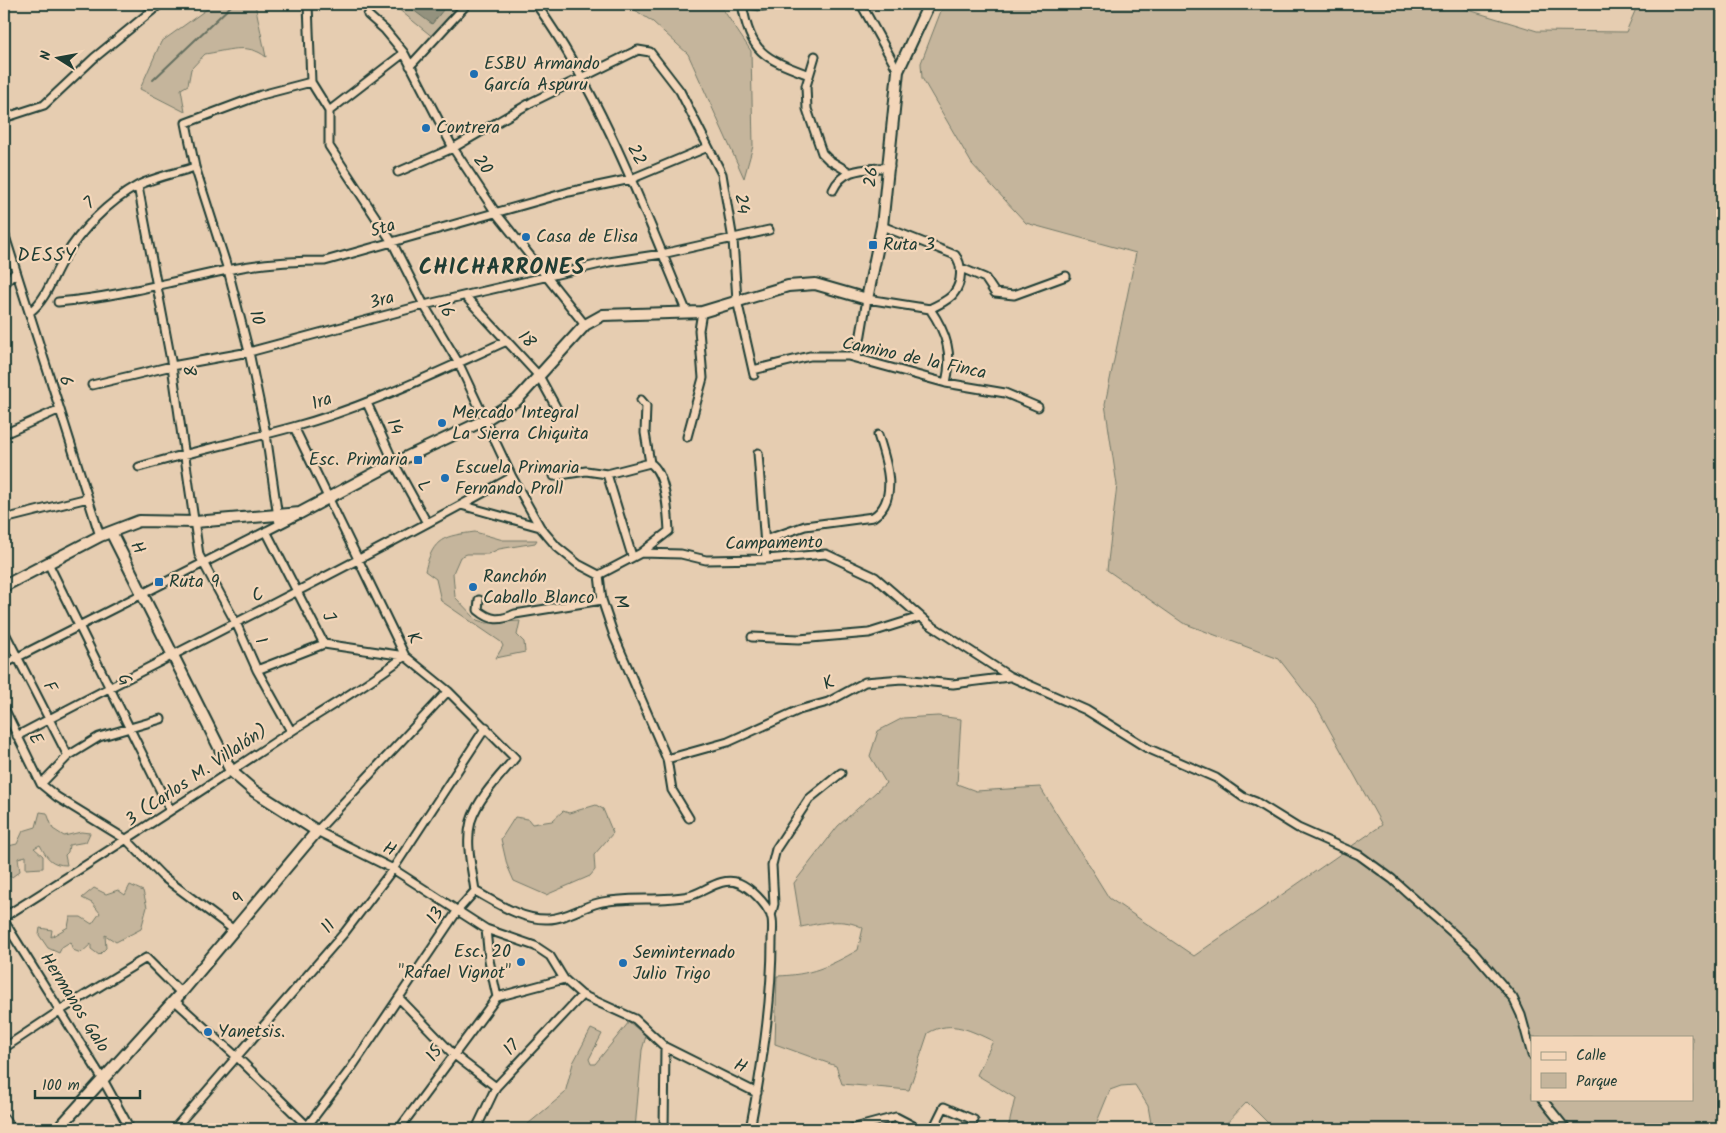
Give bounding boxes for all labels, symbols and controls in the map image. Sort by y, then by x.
north arrow [32,32,82,82]
text: N [35,49,58,62]
place label: ESBU Armando García Aspuru [484,50,600,100]
marker: ESBU Armando García Aspuru [468,68,480,80]
place label: Contrera [436,114,500,143]
marker: Contrera [420,122,432,134]
street label: 22 [618,139,654,171]
street label: 20 [465,149,499,181]
street label: 26 [856,165,888,189]
street label: 7 [77,190,103,218]
street label: 24 [725,192,757,216]
street label: 5ta [367,211,399,247]
place label: Casa de Elisa [536,223,638,252]
marker: Casa de Elisa [520,231,532,243]
place label: Ruta 3 [883,231,935,260]
marker: Ruta 3 [867,239,879,251]
district label: DESSY [17,241,77,271]
district label: CHICHARRONES [419,251,585,286]
street label: 3ra [366,284,398,318]
street label: 16 [429,296,461,324]
street label: 10 [240,307,272,329]
street label: 18 [510,324,542,356]
street label: Camino de la Finca [839,330,989,388]
street label: 8 [173,363,203,379]
street label: 6 [50,372,80,390]
street label: 1ra [308,385,336,419]
place label: Mercado Integral La Sierra Chiquita [452,399,589,449]
street label: 14 [378,414,410,440]
marker: Mercado Integral La Sierra Chiquita [436,417,448,429]
place label: Esc. Primaria [309,446,408,475]
marker: Esc. Primaria [412,454,424,466]
place label: Escuela Primaria Fernando Proll [455,454,580,504]
marker: Escuela Primaria Fernando Proll [439,472,451,484]
street label: L [408,475,438,497]
street label: Campamento [725,529,823,559]
street label: H [121,536,153,560]
place label: Ranchón Caballo Blanco [483,563,594,613]
place label: Ruta 9 [169,568,220,597]
marker: Ruta 9 [153,576,165,588]
street label: C [246,581,270,611]
marker: Ranchón Caballo Blanco [467,581,479,593]
street label: M [604,591,636,613]
street label: J [313,607,343,628]
street label: K [398,626,428,650]
street label: I [246,633,274,649]
street label: K [818,668,840,699]
street label: G [109,669,139,691]
street label: F [34,676,65,699]
street label: 3 (Carlos M. Villalón) [120,717,274,835]
street label: E [20,728,51,751]
street label: H [377,834,401,866]
street label: 9 [225,886,253,912]
street label: 13 [420,901,452,931]
street label: 11 [314,913,344,941]
place label: Esc. 20 "Rafael Vignot" [398,938,511,988]
place label: Seminternado Julio Trigo [633,939,735,989]
street label: Hermanos Galo [32,947,116,1059]
marker: Esc. 20 "Rafael Vignot" [515,956,527,968]
marker: Seminternado Julio Trigo [617,957,629,969]
place label: Yanetsis. [218,1018,285,1047]
marker: Yanetsis. [202,1026,214,1038]
street label: 17 [497,1032,528,1063]
legend [1531,1036,1694,1100]
street label: 15 [419,1038,452,1069]
text: Calle [1576,1044,1606,1068]
street label: H [728,1051,752,1083]
scale bar [35,1068,140,1100]
text: Parque [1576,1070,1617,1094]
text: 100 m [42,1074,80,1098]

